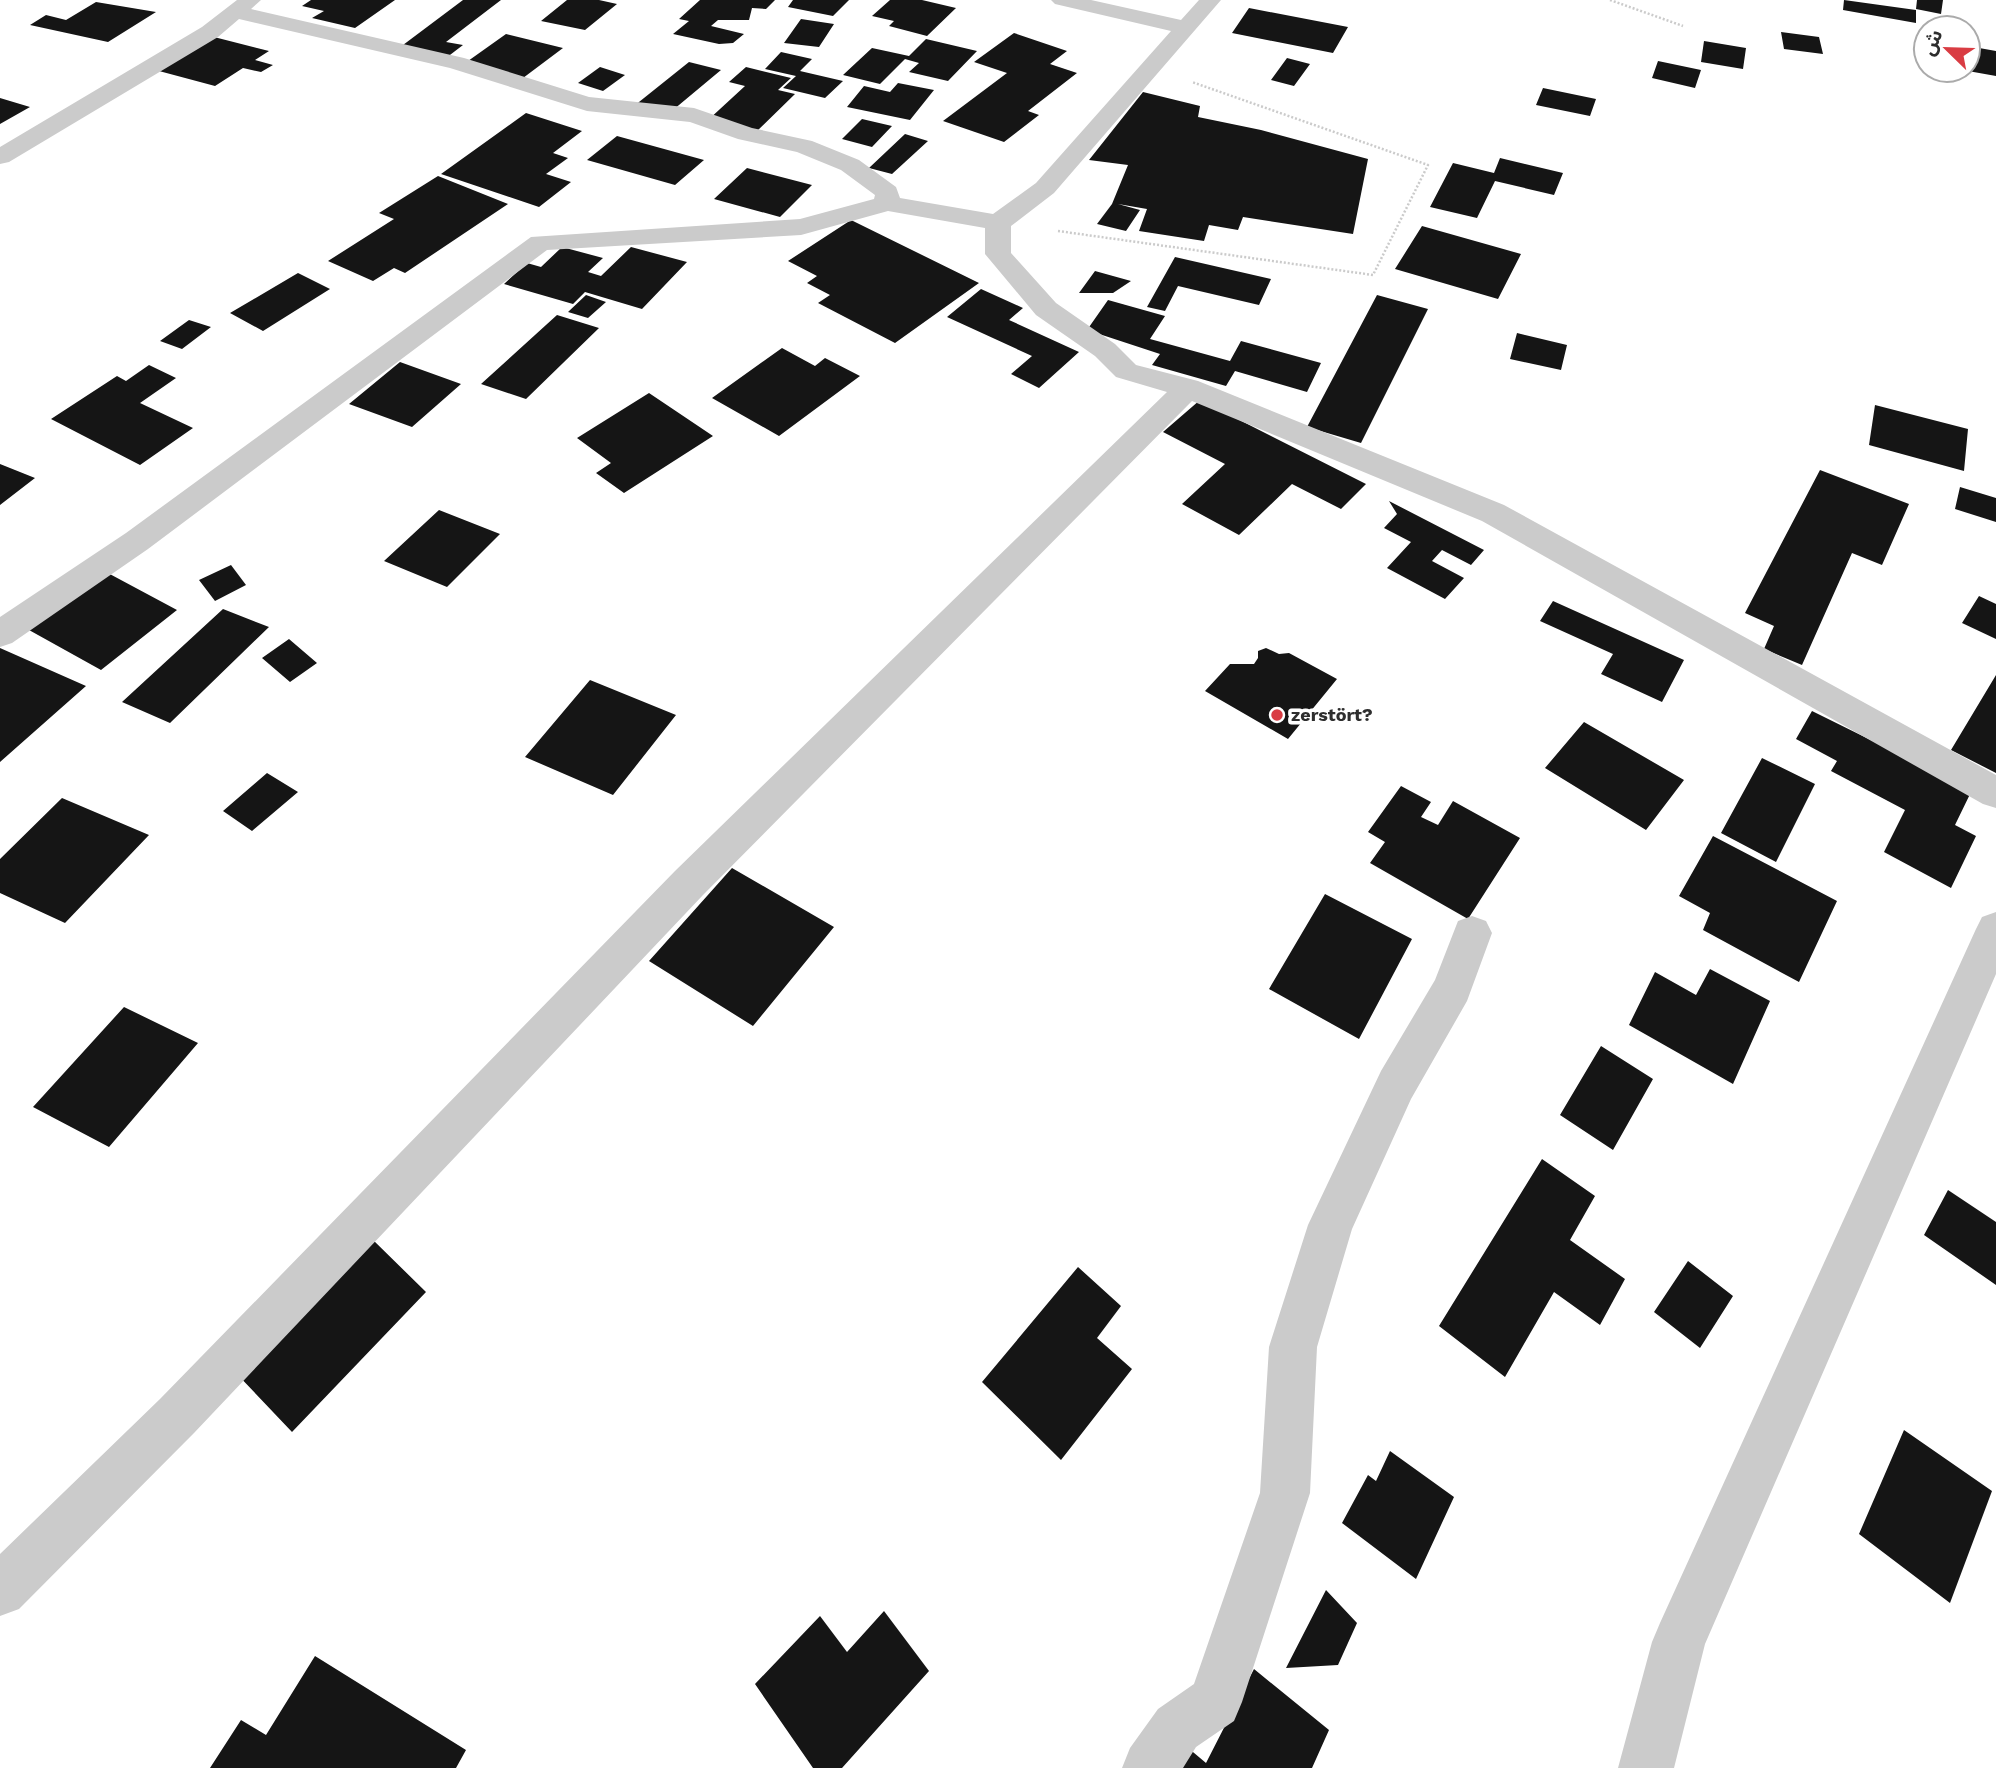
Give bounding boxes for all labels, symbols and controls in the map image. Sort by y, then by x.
north arrow [1912,14,1982,84]
text: ش [1916,26,1947,59]
place label: zerstört? [1291,704,1373,725]
marker: zerstört? [1269,707,1285,723]

